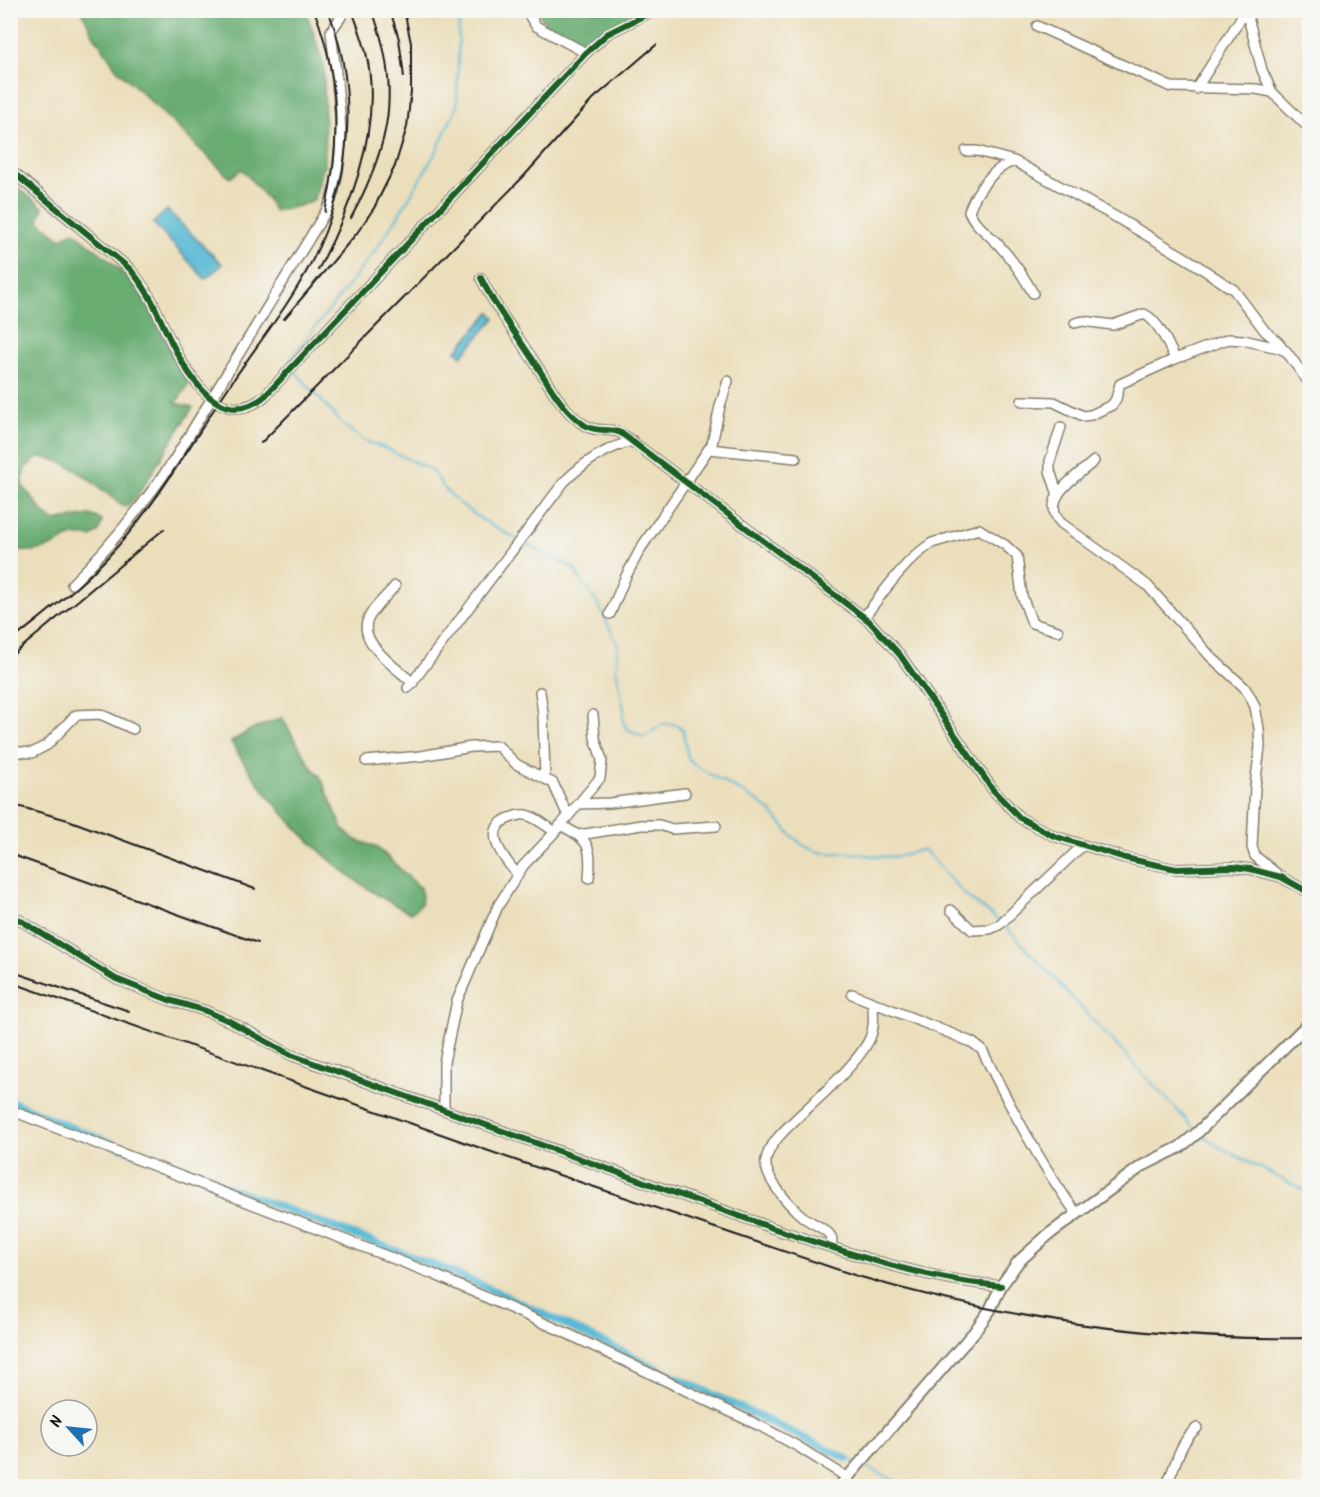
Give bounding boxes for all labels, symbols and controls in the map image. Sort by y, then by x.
north arrow [39,1398,99,1458]
text: N [44,1412,70,1432]

